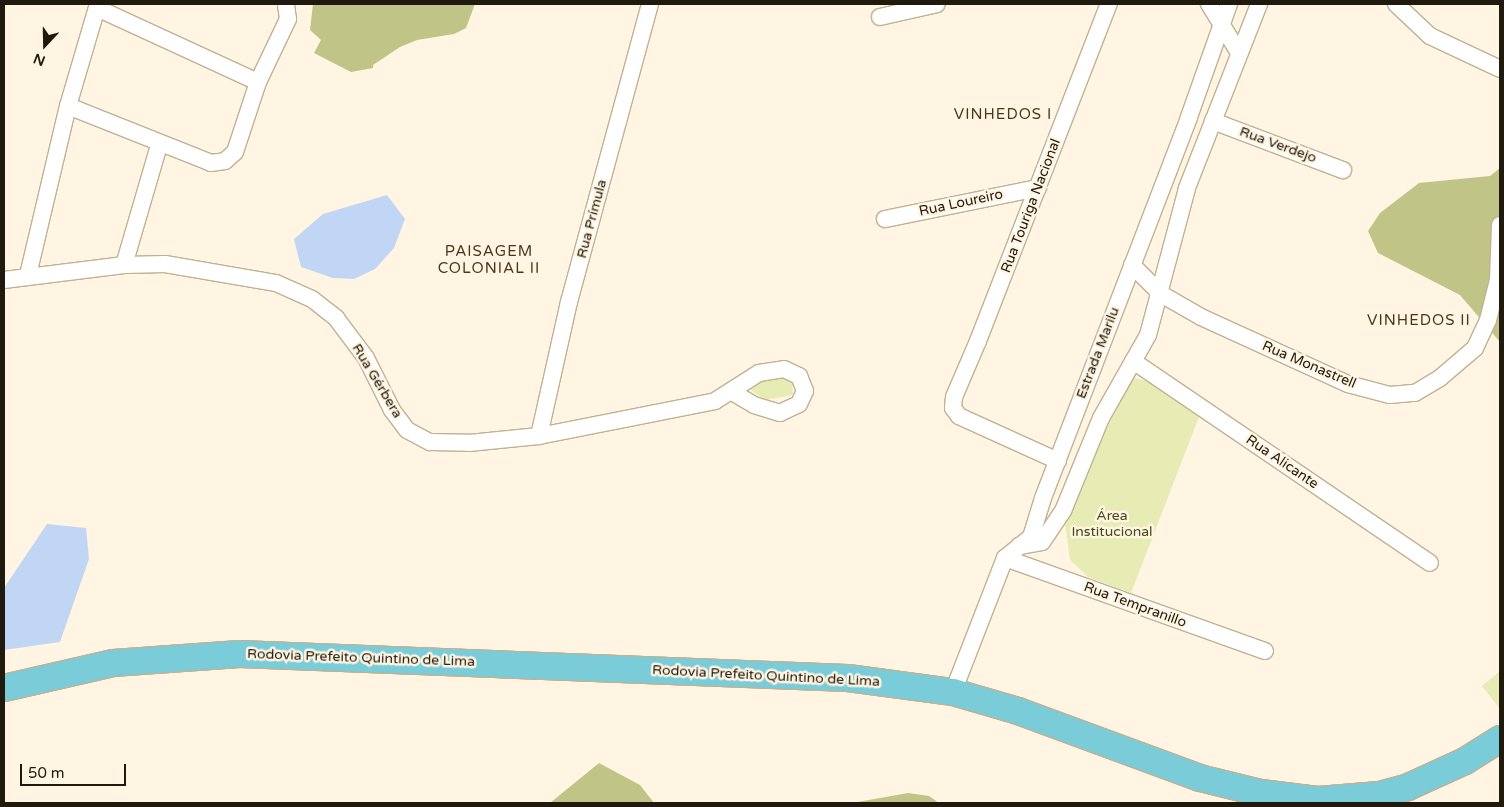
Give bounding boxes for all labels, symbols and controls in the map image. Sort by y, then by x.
north arrow [20,20,70,70]
text: N [31,50,48,69]
district label: VINHEDOS I [953,106,1053,124]
street label: Rua Verdejo [1237,123,1319,167]
street label: Rua Touriga Nacional [998,137,1064,275]
street label: Rua Prímula [573,178,611,260]
street label: Rua Loureiro [918,186,1004,220]
district label: PAISAGEM COLONIAL II [436,242,542,277]
street label: Estrada Marilu [1073,305,1123,401]
district label: VINHEDOS II [1366,312,1472,330]
street label: Rua Monastrell [1260,338,1358,392]
street label: Rua Gérbera [348,341,406,421]
street label: Rua Alicante [1242,431,1322,493]
park label: Área Institucional [1071,508,1153,540]
street label: Rua Tempranillo [1081,579,1189,631]
street label: Rodovia Prefeito Quintino de Lima [247,646,475,670]
street label: Rodovia Prefeito Quintino de Lima [652,662,880,690]
scale bar [22,754,129,786]
text: 50 m [28,764,65,782]

